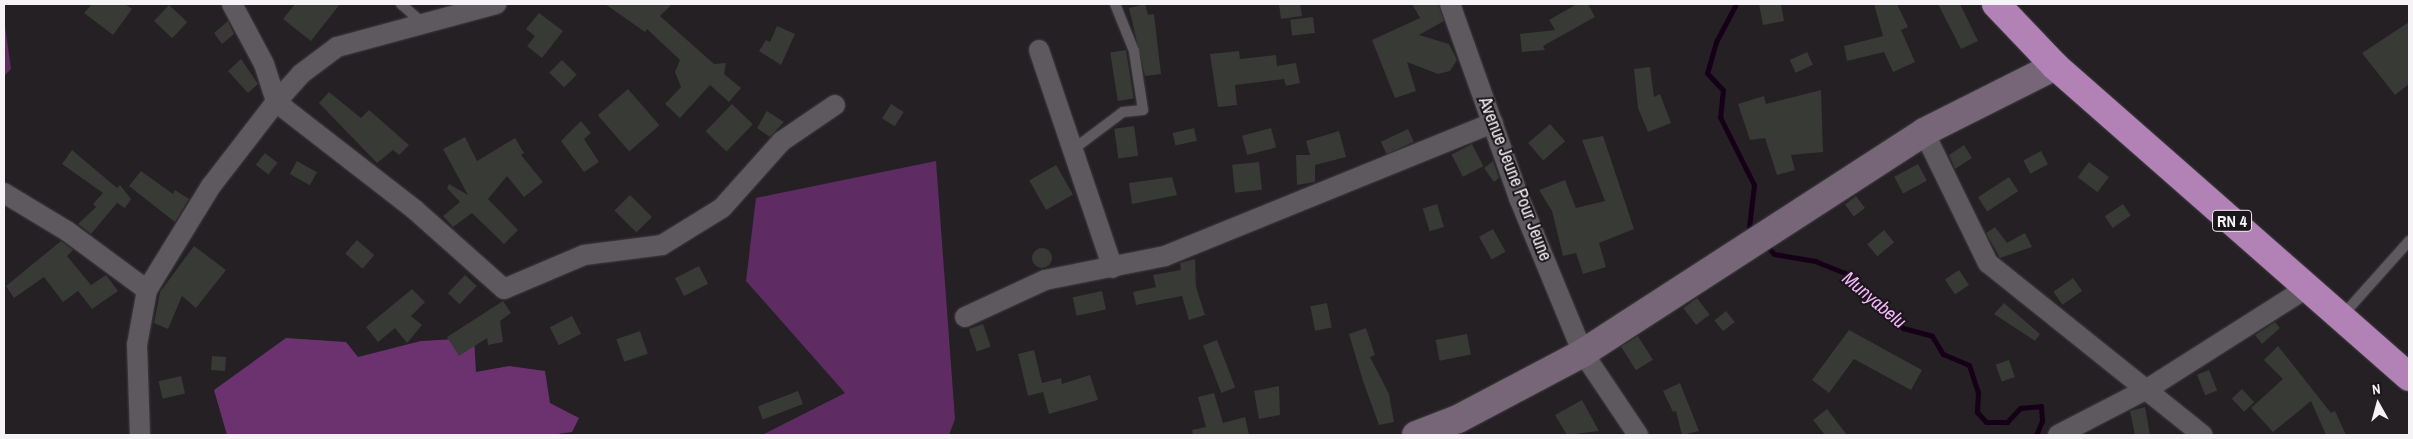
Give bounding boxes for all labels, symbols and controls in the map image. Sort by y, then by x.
street label: Avenue Jeune Pour Jeune [1474,94,1556,264]
road number: RN 4 [2212,208,2252,235]
water label: Munyabelu [1837,267,1911,333]
north arrow [2353,379,2403,429]
text: N [2371,380,2381,399]

